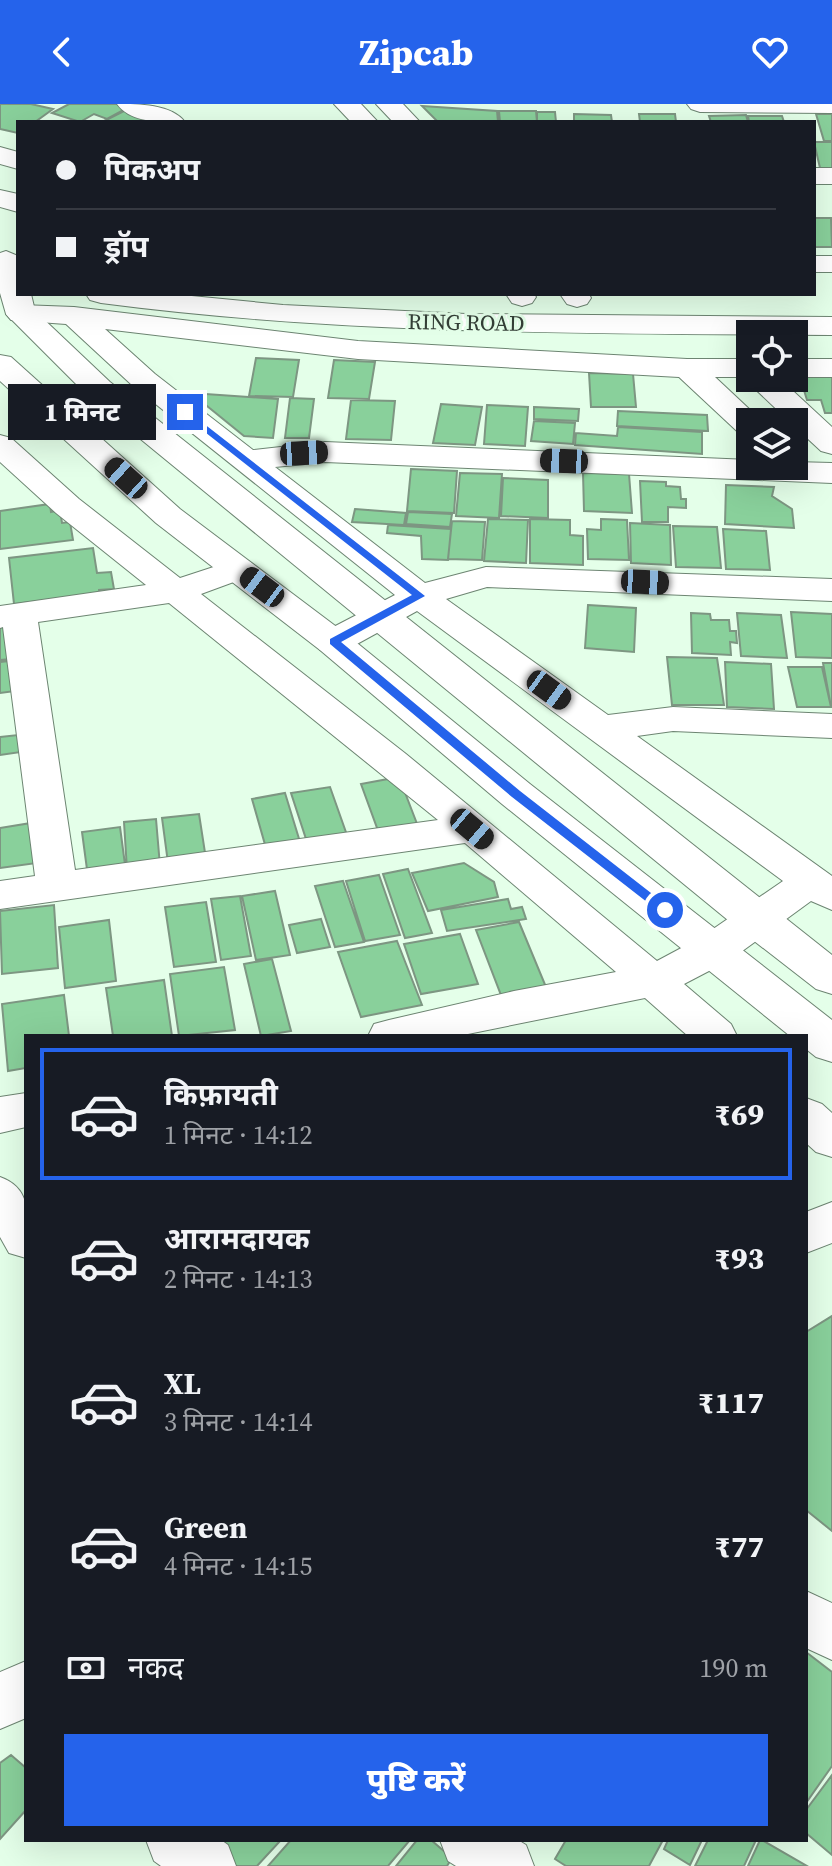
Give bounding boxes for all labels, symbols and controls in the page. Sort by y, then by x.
text: Zipcab [359,28,473,77]
icon: back [40,30,84,74]
icon: heart [748,30,792,74]
text: पिकअप [104,149,200,190]
text: ड्रॉप [104,226,148,267]
street label: RING ROAD [407,306,525,338]
map controls [736,320,808,480]
button: locate [736,320,808,392]
callout: 1 मिनट [9,384,157,440]
text: 1 मिनट [44,394,120,430]
route end [167,394,203,430]
button: layers [736,408,808,480]
car [279,440,329,466]
car [540,448,588,474]
car [100,453,152,503]
car [236,563,288,611]
car [620,569,670,595]
car [523,666,575,714]
car [446,804,498,854]
route start [647,892,683,928]
text: किफ़ायती [164,1074,278,1115]
icon: car [68,1078,140,1150]
text: ₹69 [714,1094,764,1135]
text: 1 मिनट · 14:12 [164,1117,313,1153]
text: आरामदायक [164,1218,310,1259]
icon: car [68,1222,140,1294]
text: ₹93 [714,1238,764,1279]
text: 2 मिनट · 14:13 [164,1261,313,1297]
text: XL [164,1363,201,1404]
icon: car [68,1366,140,1438]
text: ₹117 [698,1382,764,1423]
text: 3 मिनट · 14:14 [164,1404,313,1440]
text: Green [164,1507,247,1548]
icon: car [68,1510,140,1582]
text: ₹77 [714,1526,764,1567]
text: 4 मिनट · 14:15 [164,1548,313,1584]
icon: cash [64,1646,108,1690]
text: नकद [128,1647,184,1688]
text: 190 m [700,1650,768,1686]
button: पुष्टि करें [64,1734,768,1826]

